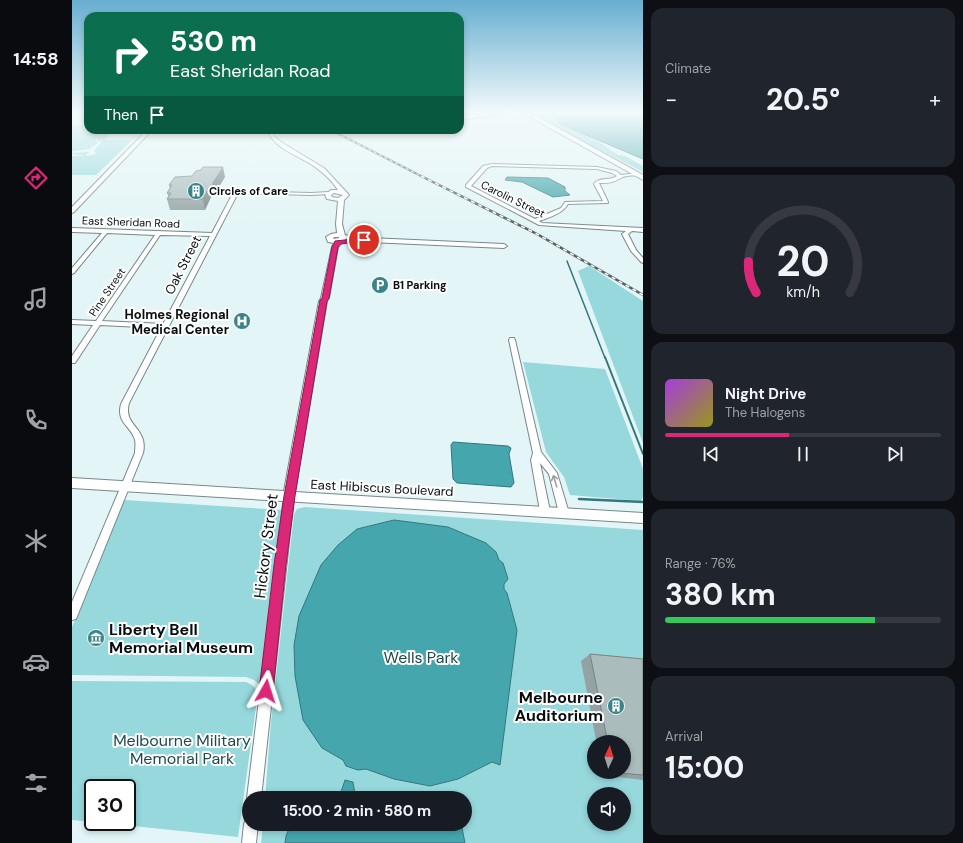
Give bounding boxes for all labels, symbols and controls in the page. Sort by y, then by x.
text: 530 m [170,23,257,60]
icon: right [104,28,156,80]
text: 14:58 [13,47,59,71]
text: East Sheridan Road [170,59,331,83]
text: Climate [665,60,711,77]
text: 20.5° [766,80,840,119]
text: − [665,85,677,114]
text: + [929,85,941,114]
icon: arrive [146,104,168,126]
text: Then [104,105,138,125]
icon: directions [22,164,50,192]
street label: Carolin Street [479,177,547,221]
building icon: Circles of Care [186,181,206,201]
place label: Circles of Care [209,184,289,198]
street label: East Sheridan Road [82,213,180,231]
pin [347,223,381,257]
icon: arrive [353,229,375,251]
street label: Oak Street [161,233,205,297]
text: 20 [776,234,830,288]
street label: Pine Street [86,265,128,319]
parking icon: B1 Parking [370,275,390,295]
place label: B1 Parking [393,278,447,292]
text: km/h [786,282,820,300]
icon: music [22,285,50,313]
place label: Holmes Regional Medical Center [124,306,230,338]
hospital icon: Holmes Regional Medical Center [232,311,252,331]
text: Night Drive [725,384,806,404]
text: The Halogens [725,404,805,421]
icon: phone [22,406,50,434]
icon: previous [700,443,722,465]
icon: pause [792,443,814,465]
icon: next [884,443,906,465]
one-way arrow [551,474,558,487]
street label: East Hibiscus Boulevard [310,476,454,500]
street label: Hickory Street [249,492,283,600]
icon: climate [22,527,50,555]
text: Range · 76% [665,555,736,572]
text: 380 km [665,575,776,614]
place label: Liberty Bell Memorial Museum [109,619,253,658]
museum icon: Liberty Bell Memorial Museum [86,628,106,648]
park label: Wells Park [384,647,458,668]
icon: car [22,648,50,676]
position arrow [245,670,287,712]
place label: Melbourne Auditorium [515,687,603,726]
building icon: Melbourne Auditorium [606,696,626,716]
text: Arrival [665,728,703,745]
park label: Melbourne Military Memorial Park [113,730,251,769]
north arrow [587,735,631,779]
map controls [587,735,631,831]
text: 15:00 [665,748,744,787]
icon: filters [22,769,50,797]
speed limit sign: 30 [84,779,136,831]
button: sound [587,787,631,831]
text: 15:00 · 2 min · 580 m [283,801,431,821]

